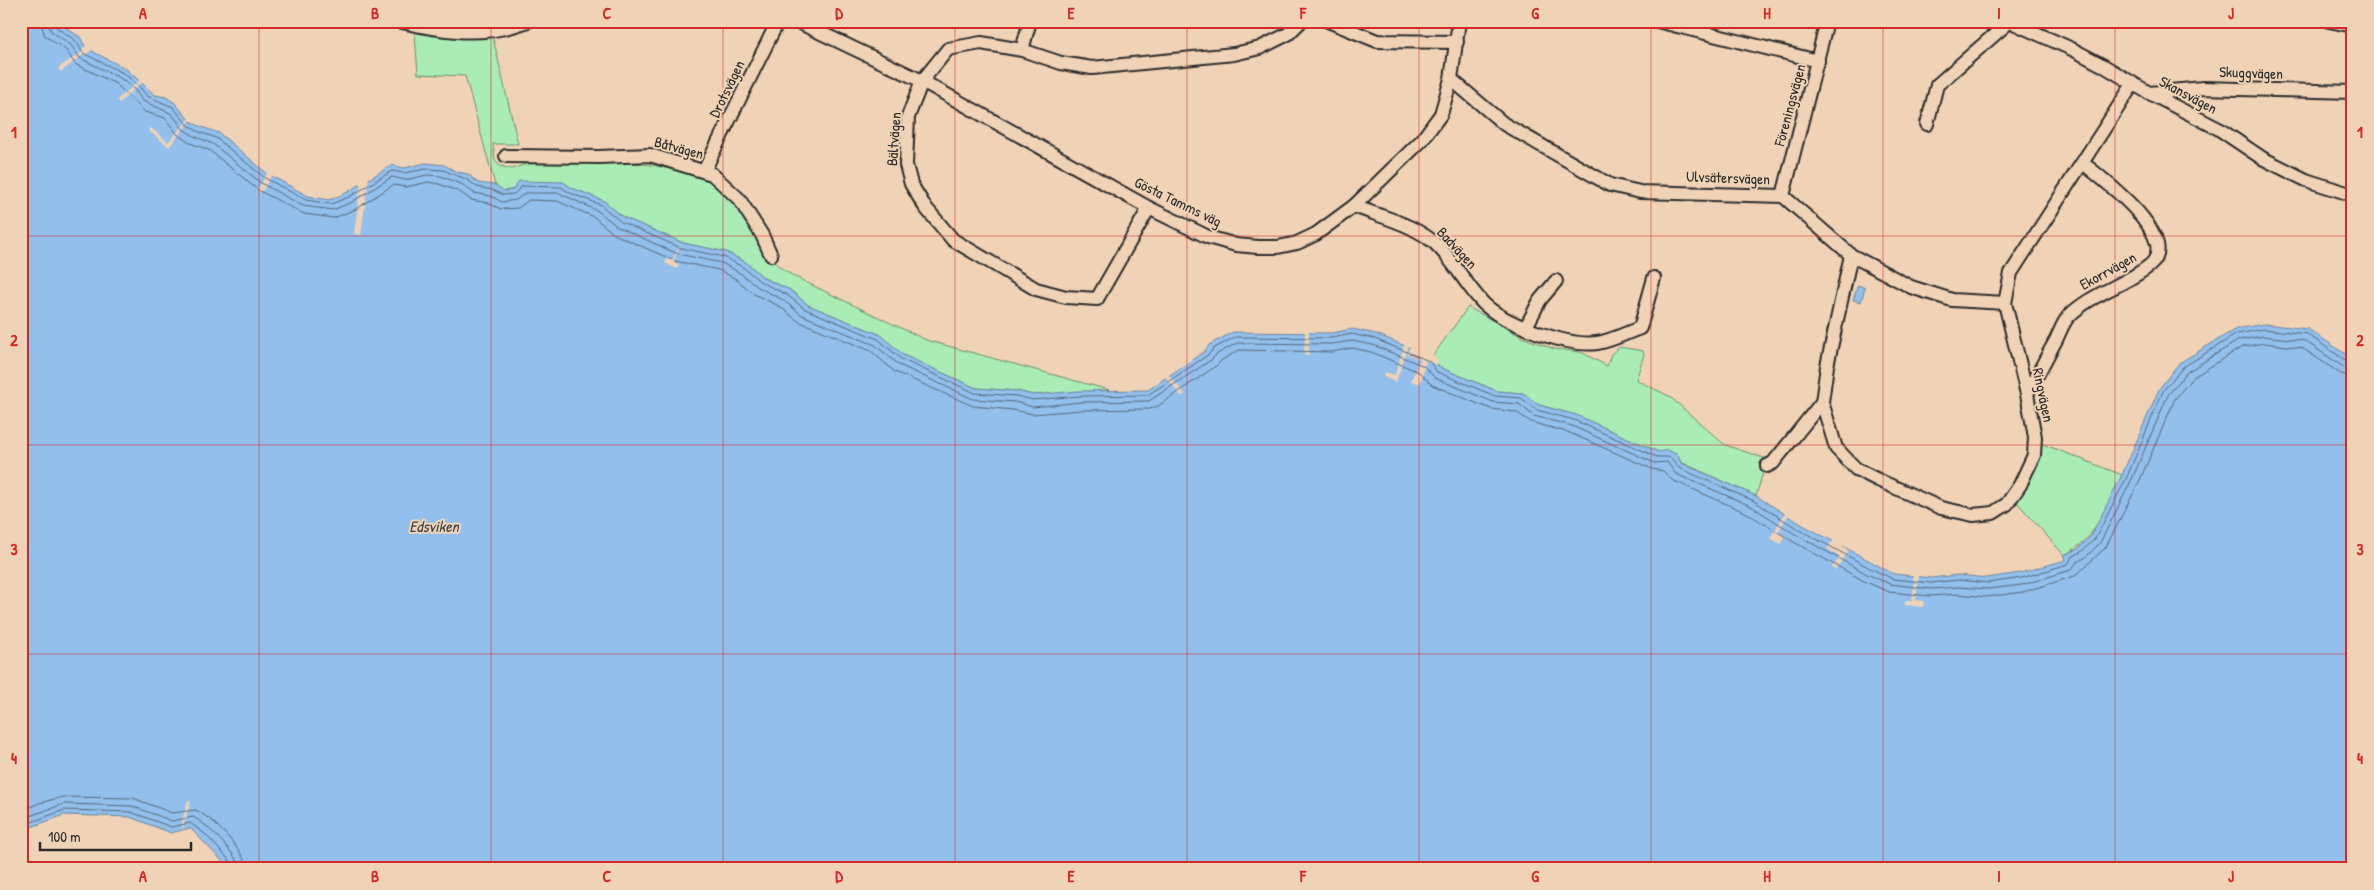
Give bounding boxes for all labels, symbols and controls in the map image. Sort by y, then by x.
text: A [139,2,147,24]
text: B [371,2,379,24]
text: C [603,2,612,24]
text: D [835,2,843,24]
text: E [1067,2,1075,24]
text: F [1299,2,1307,24]
text: G [1531,2,1539,24]
text: H [1763,2,1771,24]
text: I [1997,2,2001,24]
text: J [2228,2,2234,24]
street label: Drotsvägen [704,56,749,121]
street label: Föreningsvägen [1768,61,1811,149]
street label: Skuggvägen [2219,61,2283,84]
street label: Skansvägen [2156,71,2221,119]
street label: Bältvägen [881,111,906,167]
text: 1 [11,121,17,143]
text: 1 [2357,121,2363,143]
street label: Båtvägen [652,131,706,164]
street label: Ulvsätersvägen [1686,166,1771,189]
street label: Gösta Tamms väg [1131,171,1226,232]
street label: Badvägen [1432,222,1482,273]
street label: Ekorrvägen [2076,246,2140,295]
text: 2 [10,329,18,351]
text: 2 [2356,329,2364,351]
street label: Ringvägen [2028,366,2060,424]
water label: Edsviken [409,515,461,537]
text: 3 [10,538,18,560]
text: 3 [2356,538,2364,560]
text: 4 [11,747,17,769]
text: 4 [2357,747,2363,769]
scale bar [40,820,191,852]
text: 100 m [48,826,81,847]
text: A [139,865,147,887]
text: B [371,865,379,887]
text: C [603,865,612,887]
text: D [835,865,843,887]
text: E [1067,865,1075,887]
text: F [1299,865,1307,887]
text: G [1531,865,1539,887]
text: H [1763,865,1771,887]
text: I [1997,865,2001,887]
text: J [2228,865,2234,887]

